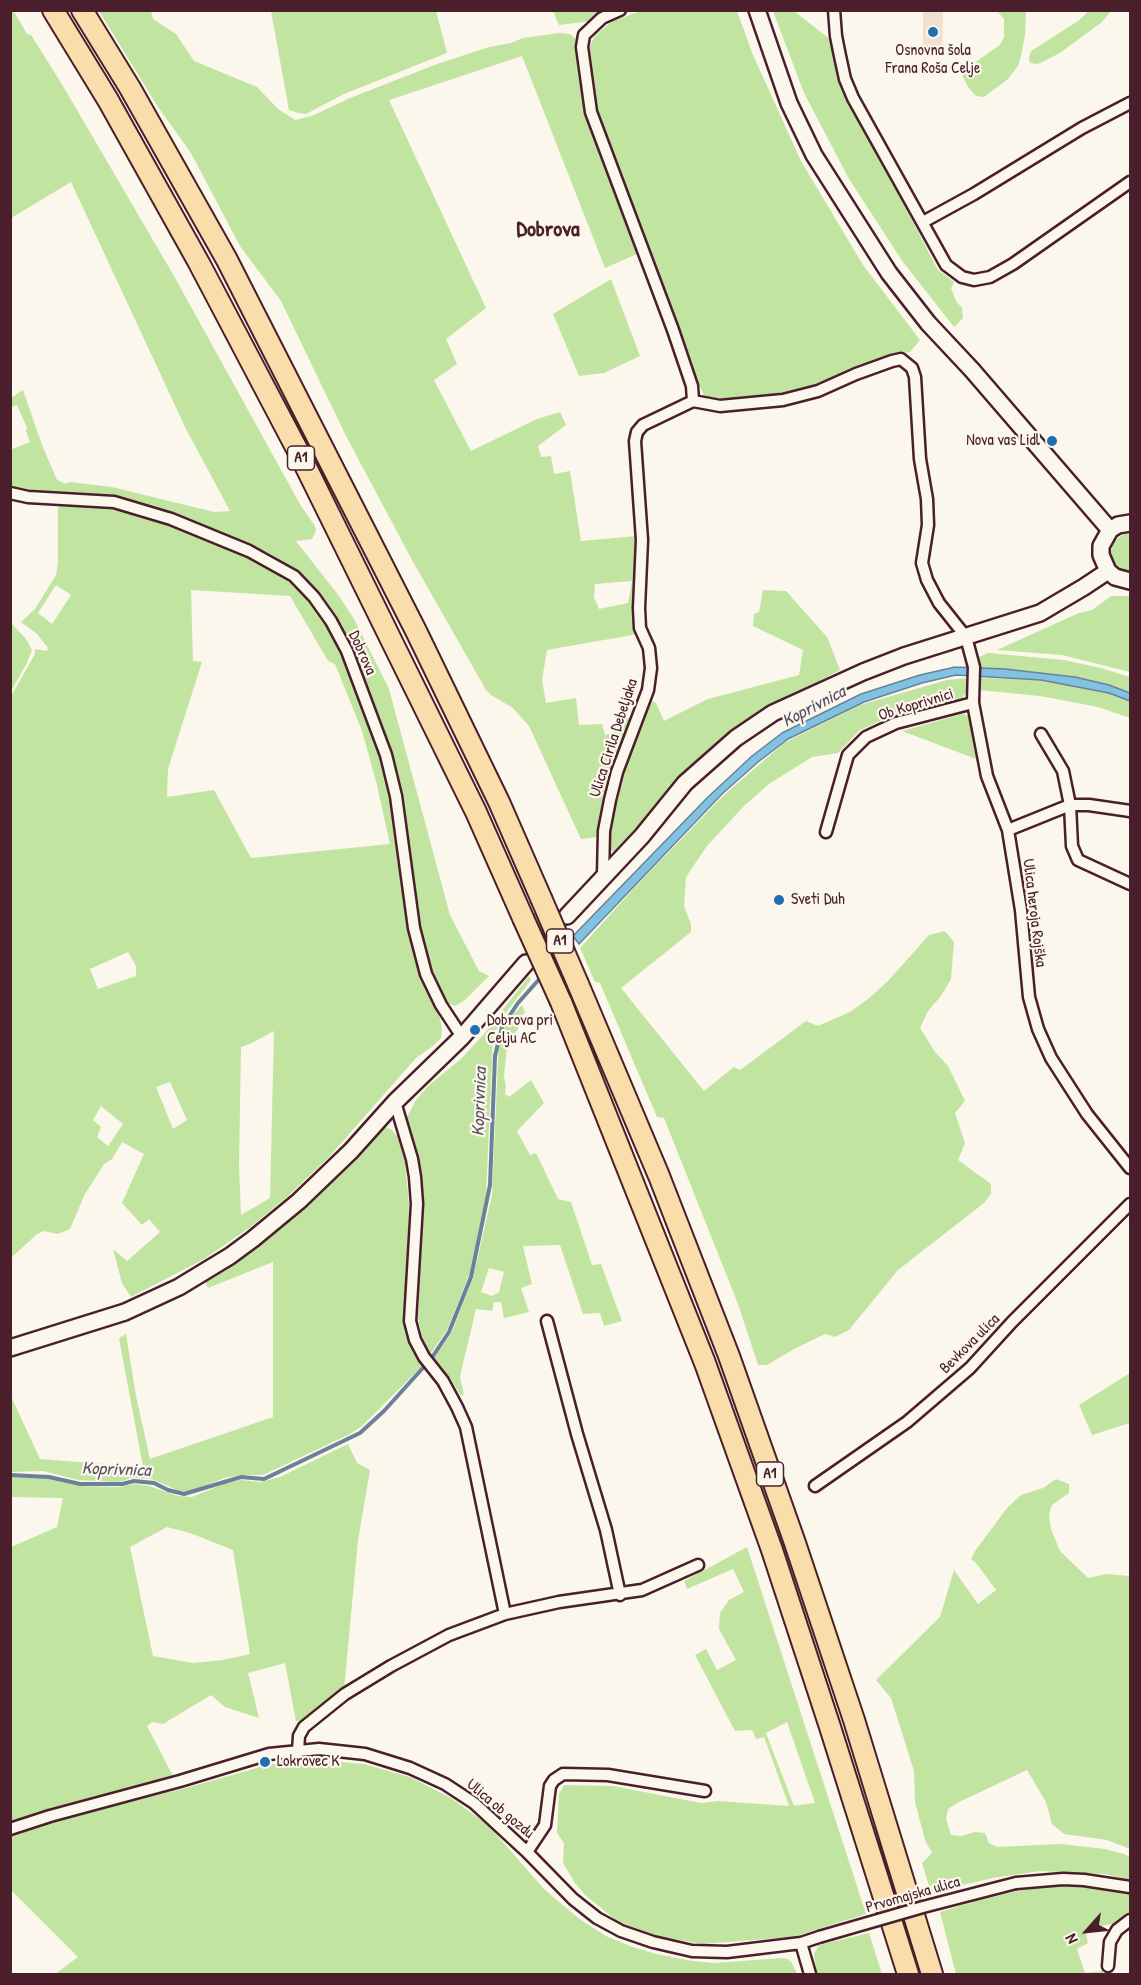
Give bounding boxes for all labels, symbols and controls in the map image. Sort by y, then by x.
marker: Osnovna šola Frana Roša Celje [926,25,940,39]
place label: Osnovna šola Frana Roša Celje [886,41,980,79]
district label: Dobrova [516,217,580,243]
place label: Nova vas Lidl [966,431,1040,451]
marker: Nova vas Lidl [1045,434,1059,448]
road number: A1 [288,446,314,470]
street label: Dobrova [344,628,380,678]
street label: Ulica Cirila Debeljaka [586,676,642,800]
water label: Koprivnica [779,681,849,733]
street label: Ob Koprivnici [876,684,956,726]
street label: Ulica heroja Rojška [1018,858,1050,968]
place label: Sveti Duh [791,890,845,910]
marker: Sveti Duh [772,893,786,907]
road number: A1 [546,929,574,953]
place label: Dobrova pri Celju AC [487,1011,553,1049]
marker: Dobrova pri Celju AC [468,1023,482,1037]
water label: Koprivnica [468,1067,492,1137]
street label: Bevkova ulica [936,1310,1004,1378]
water label: Koprivnica [81,1458,151,1482]
road number: A1 [756,1462,784,1486]
place label: Lokrovec K [277,1752,340,1772]
marker: Lokrovec K [258,1755,272,1769]
street label: Ulica ob gozdu [462,1775,538,1843]
street label: Prvomajska ulica [864,1872,962,1918]
north arrow [1057,1901,1117,1961]
text: N [1059,1930,1083,1948]

